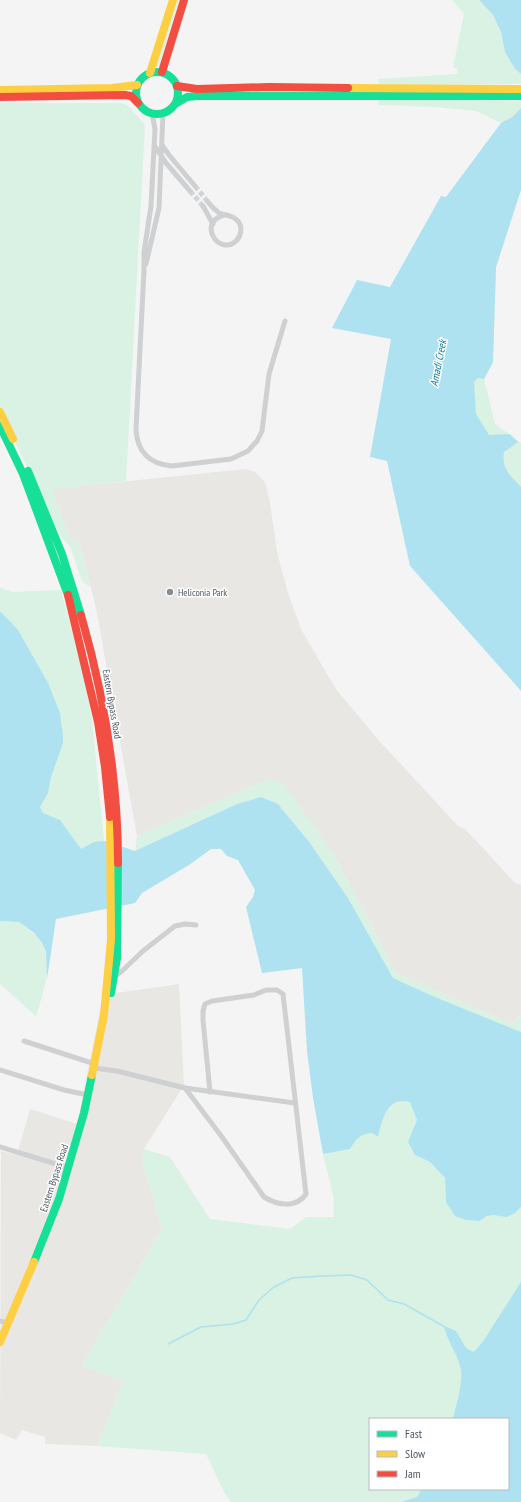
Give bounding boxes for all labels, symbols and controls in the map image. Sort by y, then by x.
water label: Amadi Creek [427,337,450,388]
place label: Heliconia Park [178,586,227,599]
marker: Heliconia Park [165,587,175,597]
street label: Eastern Bypass Road [99,668,125,740]
street label: Eastern Bypass Road [37,1142,71,1214]
legend [369,1418,509,1490]
text: Fast [405,1426,423,1441]
text: Slow [405,1446,426,1461]
text: Jam [404,1466,421,1481]

